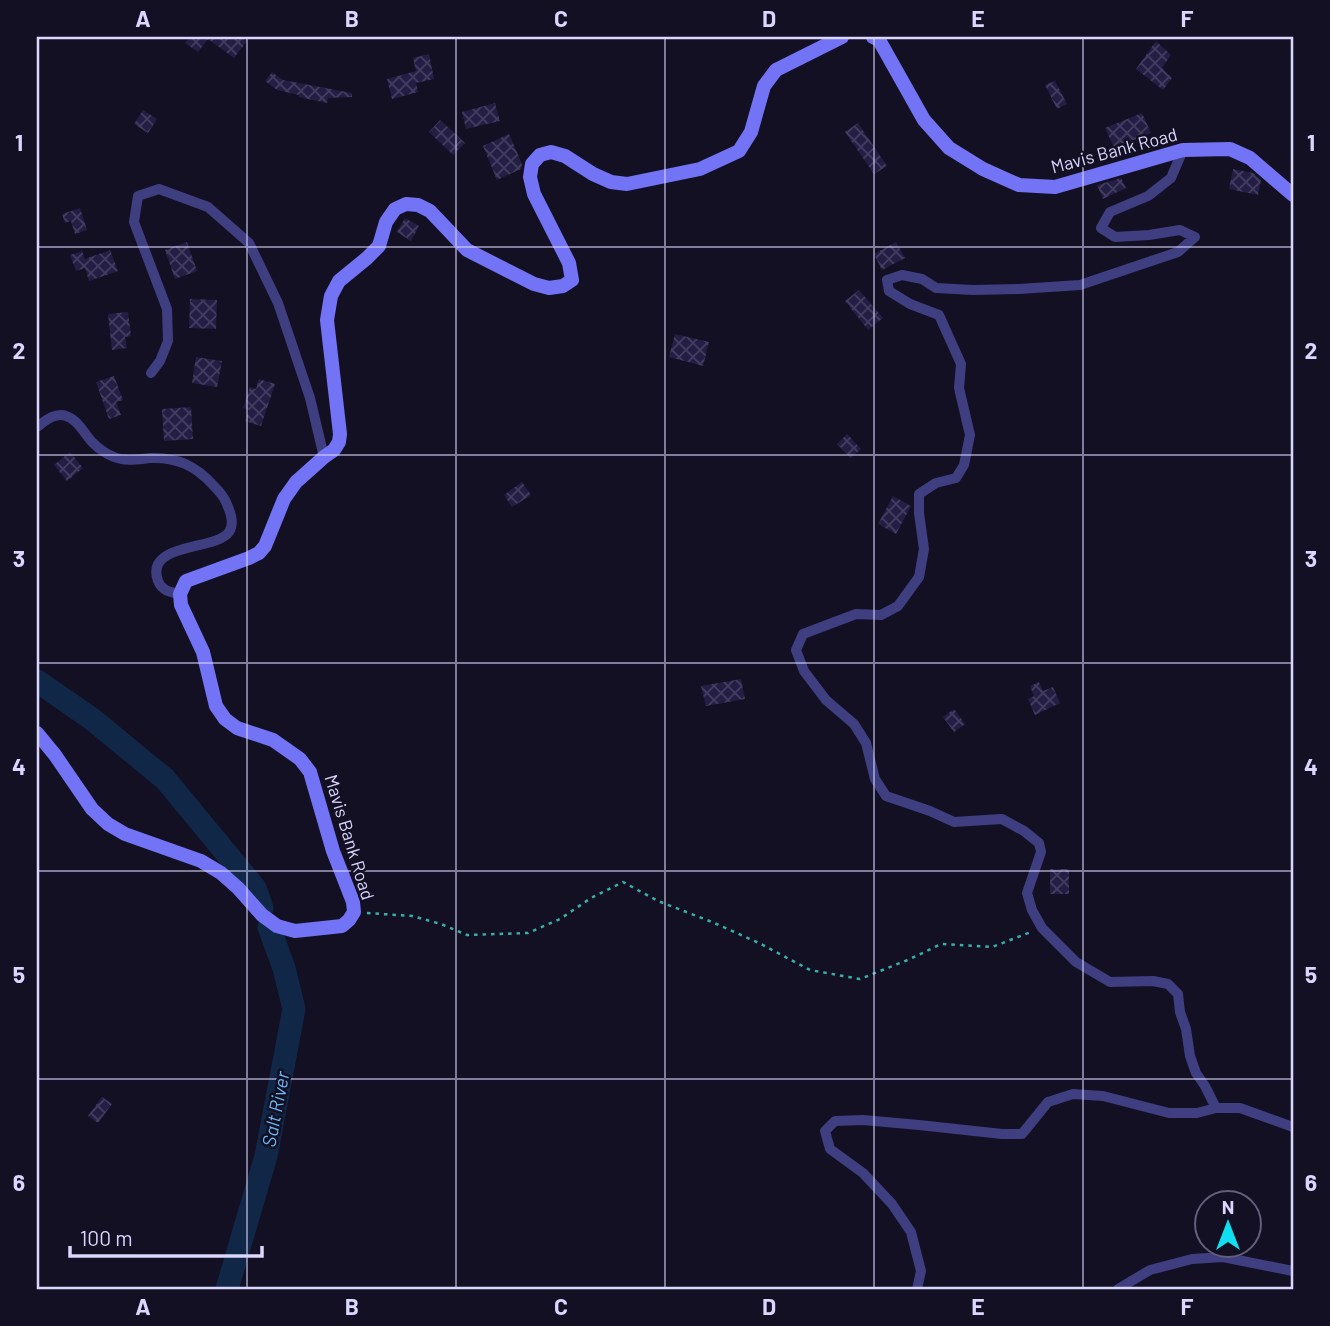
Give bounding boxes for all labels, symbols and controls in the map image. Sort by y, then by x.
text: A [135,4,151,32]
text: B [345,4,359,32]
text: C [554,4,568,32]
text: D [762,4,776,32]
text: E [971,4,985,32]
text: F [1181,4,1194,32]
street label: Mavis Bank Road [1048,123,1180,177]
text: 1 [15,128,23,156]
text: 1 [1307,128,1315,156]
text: 2 [13,336,25,364]
text: 2 [1305,336,1317,364]
text: 3 [13,544,25,572]
text: 3 [1305,544,1317,572]
text: 4 [12,752,26,780]
text: 4 [1304,752,1318,780]
street label: Mavis Bank Road [320,772,380,902]
text: 5 [13,960,25,988]
text: 5 [1305,960,1317,988]
water label: Salt River [256,1068,294,1149]
text: 6 [13,1168,25,1196]
text: 6 [1305,1168,1317,1196]
north arrow [1194,1190,1264,1260]
text: N [1222,1195,1234,1218]
scale bar [70,1214,262,1258]
text: 100 m [80,1225,133,1250]
text: A [135,1292,151,1320]
text: B [345,1292,359,1320]
text: C [554,1292,568,1320]
text: D [762,1292,776,1320]
text: E [971,1292,985,1320]
text: F [1181,1292,1194,1320]

